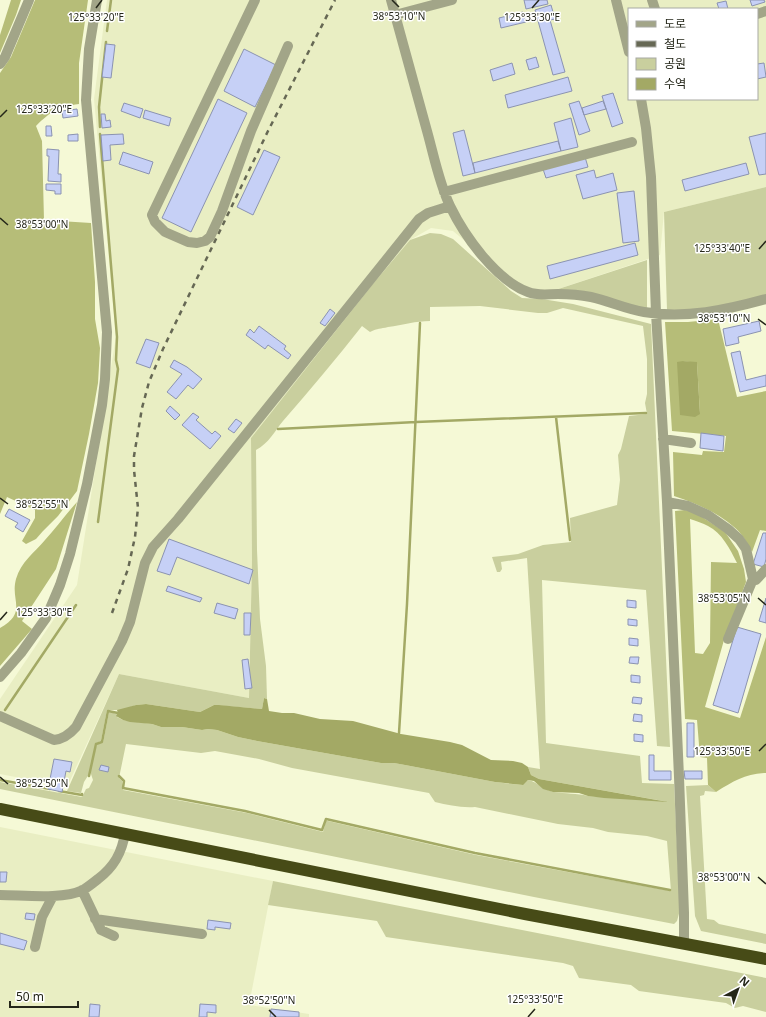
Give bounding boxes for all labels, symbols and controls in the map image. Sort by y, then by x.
legend [628,8,758,100]
text: 38°53'10"N [373,9,425,23]
text: 125°33'20"E [68,10,124,24]
text: 125°33'30"E [504,10,560,24]
text: 도로 [664,15,686,32]
text: 철도 [664,35,686,52]
text: 공원 [664,55,686,72]
text: 수역 [664,75,686,92]
text: 125°33'20"E [16,102,72,116]
text: 38°53'00"N [16,217,68,231]
text: 125°33'40"E [694,241,750,255]
text: 38°53'10"N [698,311,750,325]
text: 38°52'55"N [16,497,68,511]
text: 38°53'05"N [698,591,750,605]
text: 125°33'30"E [16,605,72,619]
text: 125°33'50"E [694,744,750,758]
text: 38°52'50"N [16,776,68,790]
text: 38°53'00"N [698,870,750,884]
north arrow [718,969,758,1009]
text: N [737,972,753,990]
scale bar [10,983,78,1009]
text: 50 m [16,988,44,1005]
text: 125°33'50"E [507,992,563,1006]
text: 38°52'50"N [243,993,295,1007]

